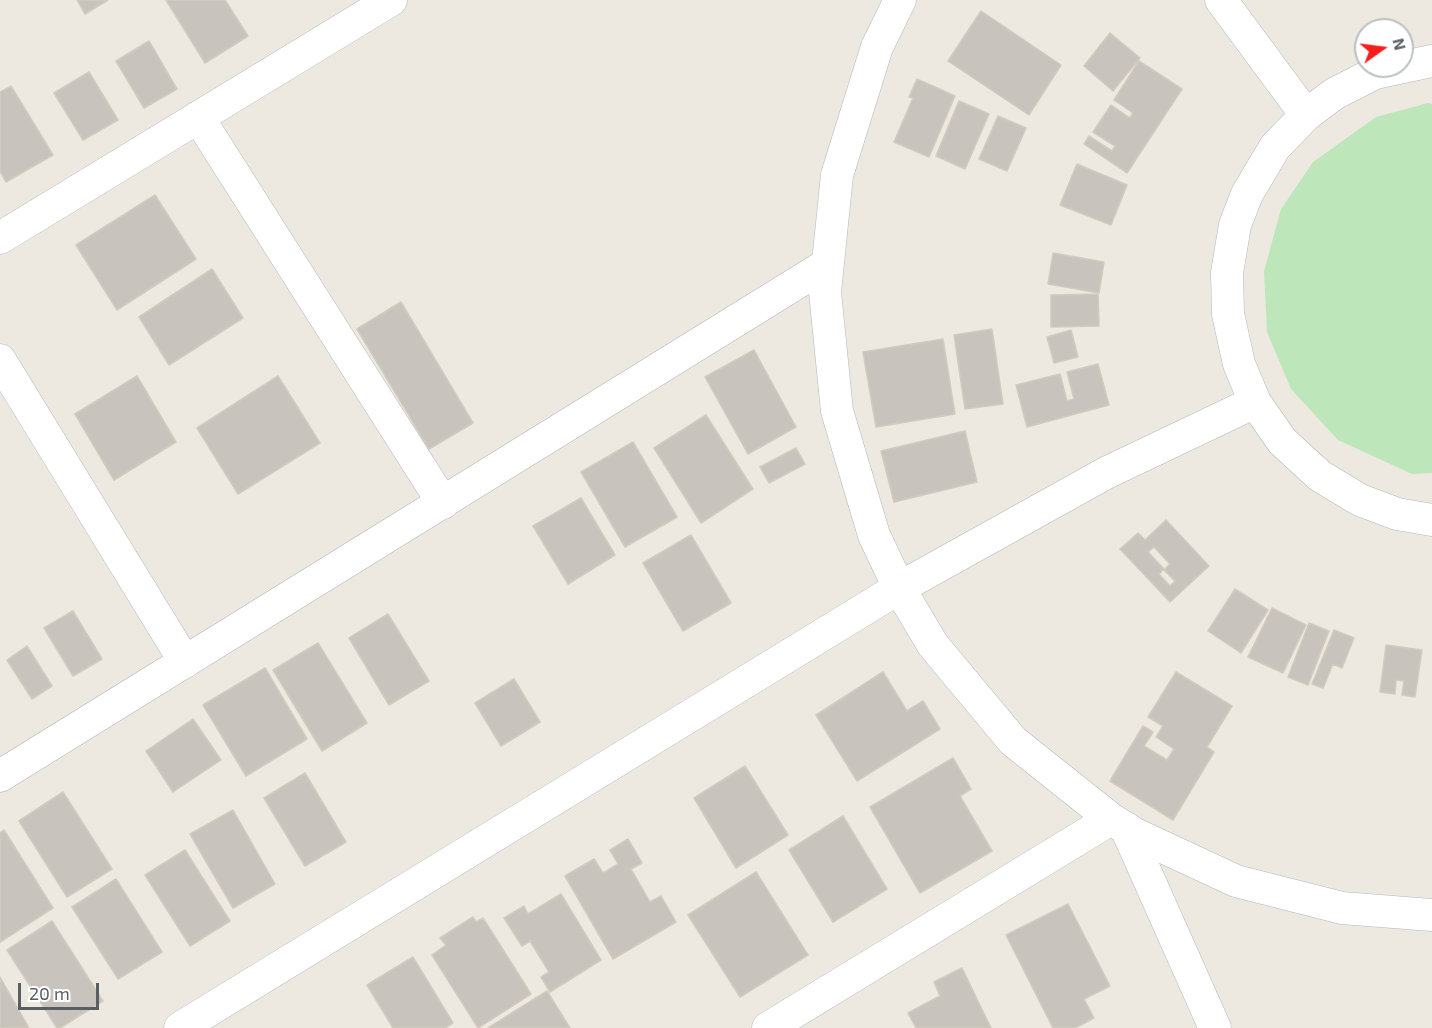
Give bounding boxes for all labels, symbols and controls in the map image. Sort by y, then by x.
north arrow [1354,18,1414,78]
text: N [1389,36,1411,52]
scale bar [21,971,102,1009]
text: 20 m [29,982,70,1004]

